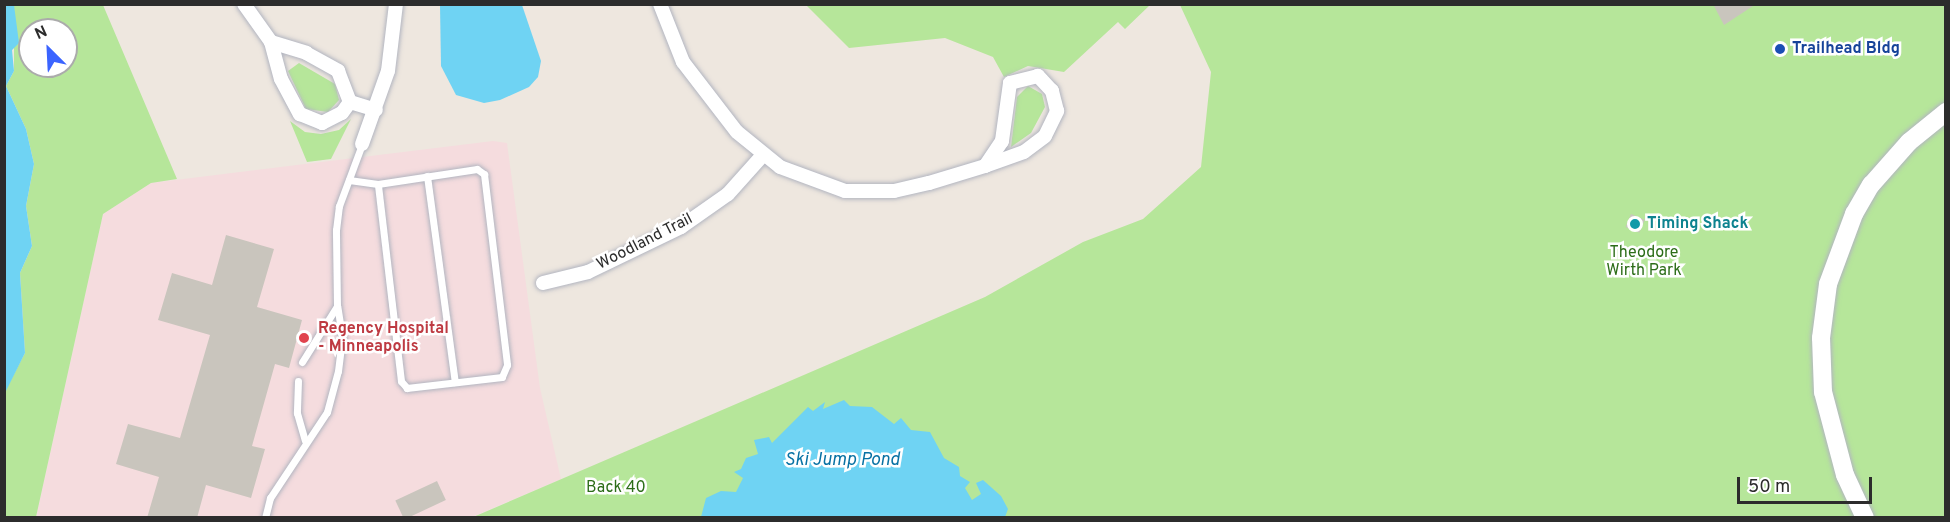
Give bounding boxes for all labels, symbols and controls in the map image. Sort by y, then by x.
north arrow [18,18,78,78]
text: N [32,22,51,45]
place label: Trailhead Bldg [1792,39,1900,59]
marker: Trailhead Bldg [1773,42,1787,56]
street label: Woodland Trail [594,209,696,275]
place label: Timing Shack [1647,214,1748,234]
marker: Timing Shack [1628,217,1642,231]
park label: Theodore Wirth Park [1606,243,1682,281]
place label: Regency Hospital - Minneapolis [318,319,449,357]
marker: Regency Hospital - Minneapolis [295,329,313,347]
water label: Ski Jump Pond [784,450,900,472]
scale bar [1740,465,1875,503]
text: 50 m [1748,476,1790,499]
park label: Back 40 [586,478,646,498]

